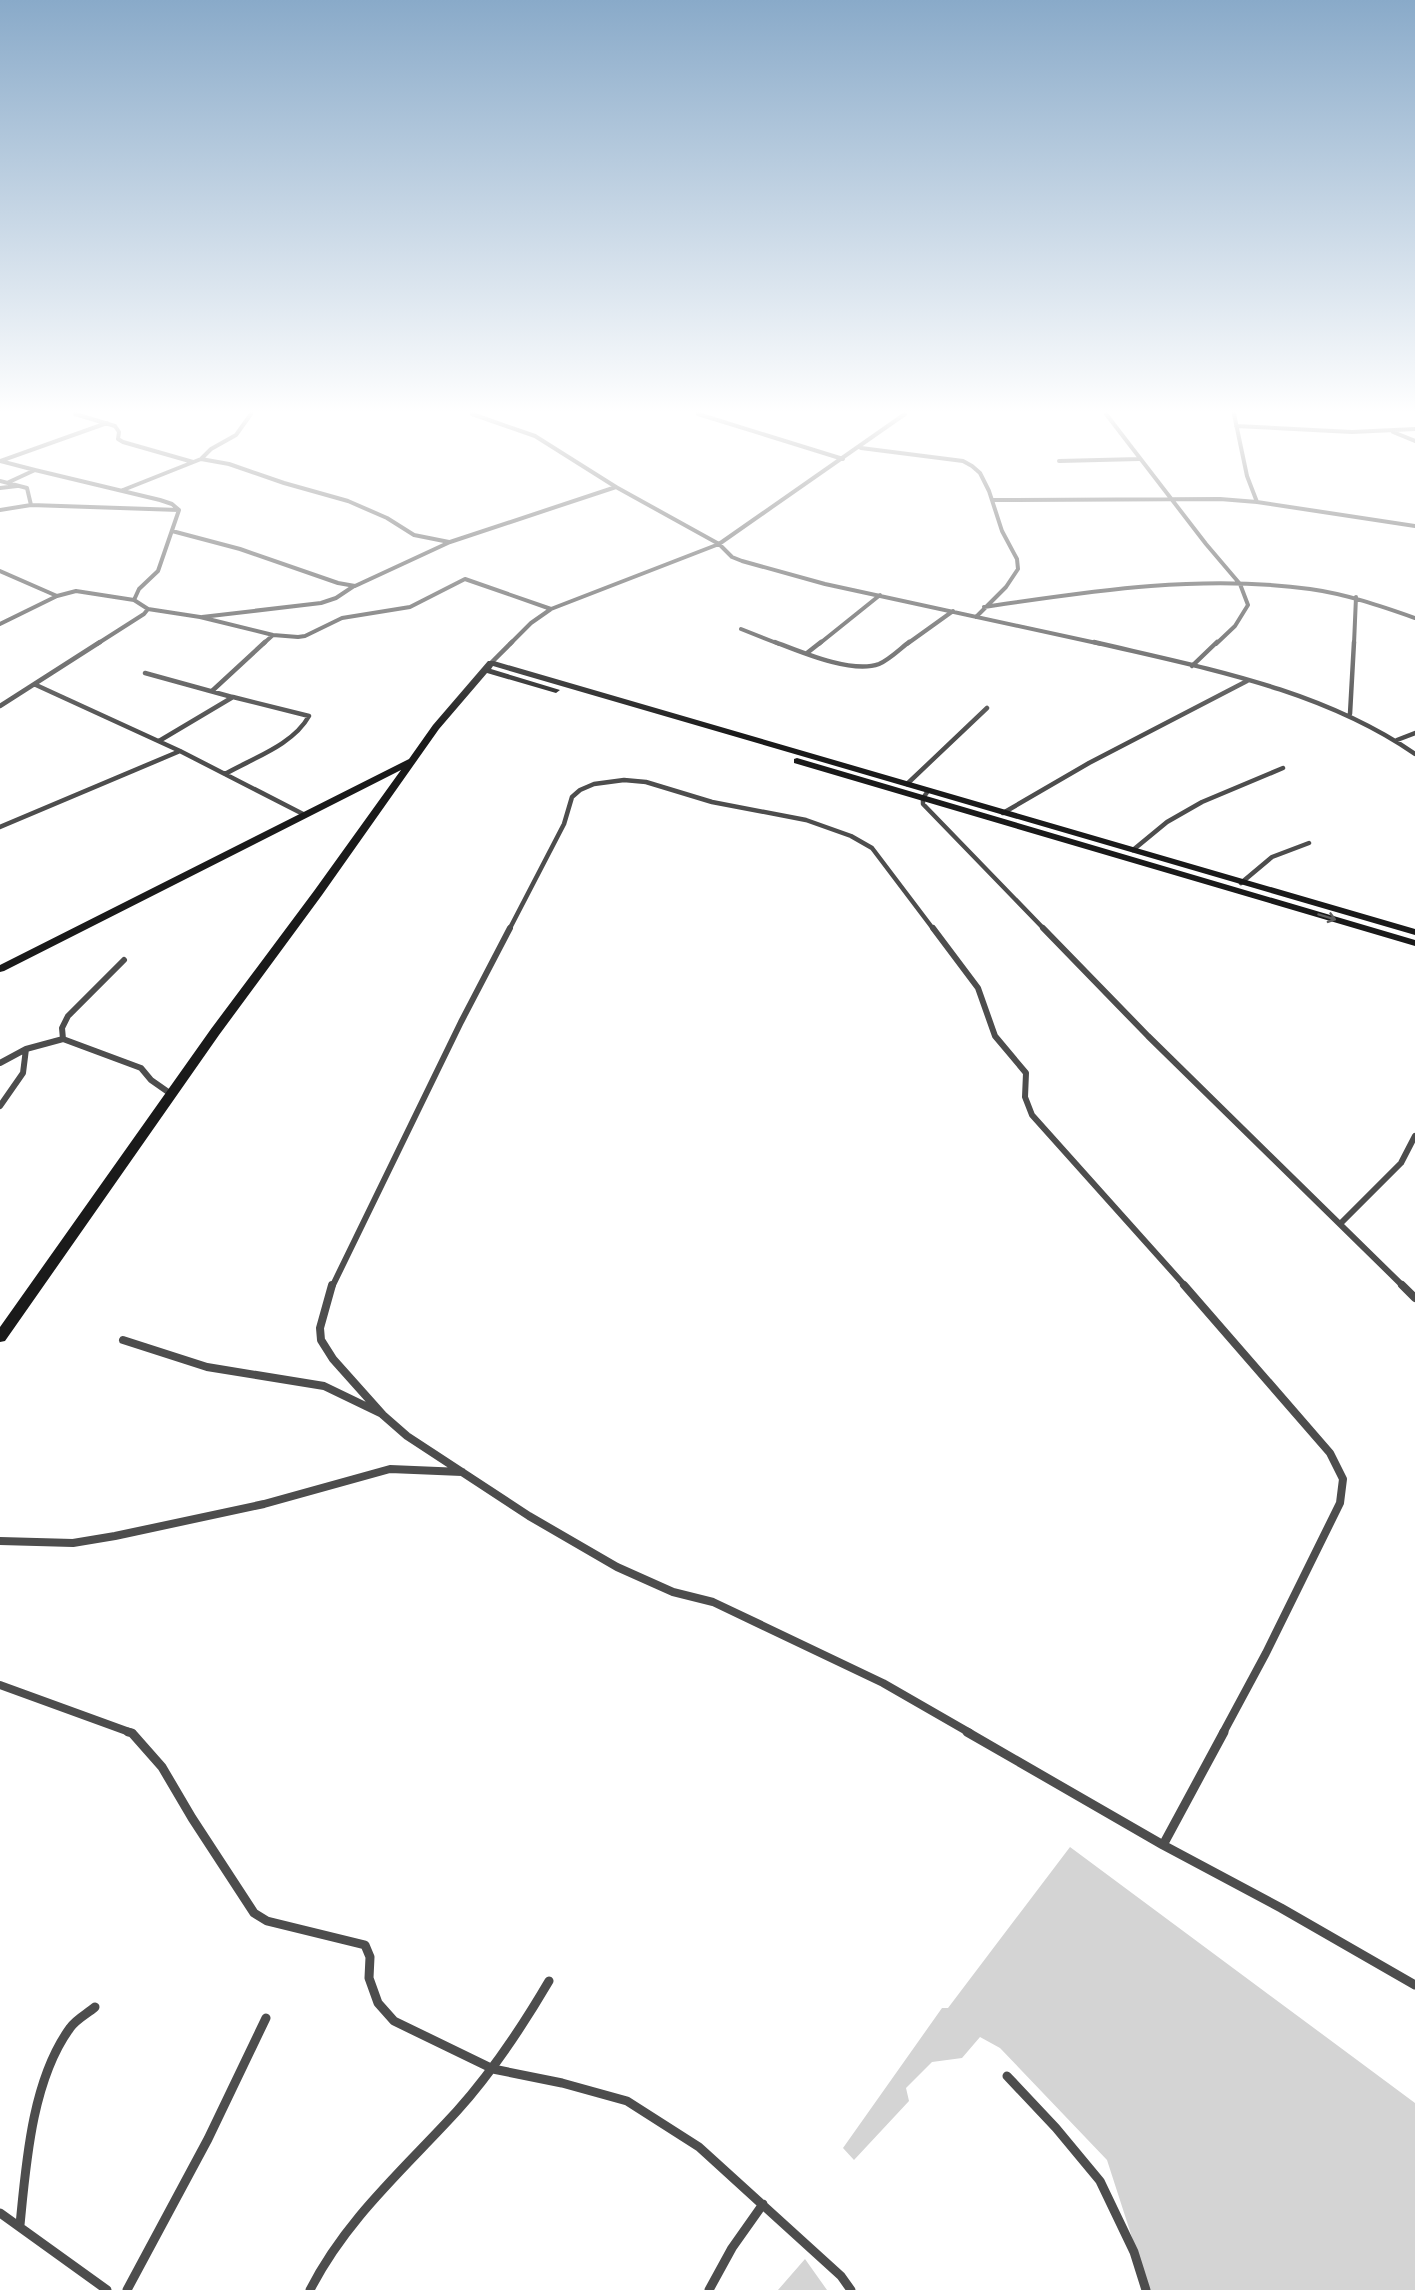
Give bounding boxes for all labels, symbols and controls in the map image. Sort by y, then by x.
one-way arrow [1317,912,1336,923]

